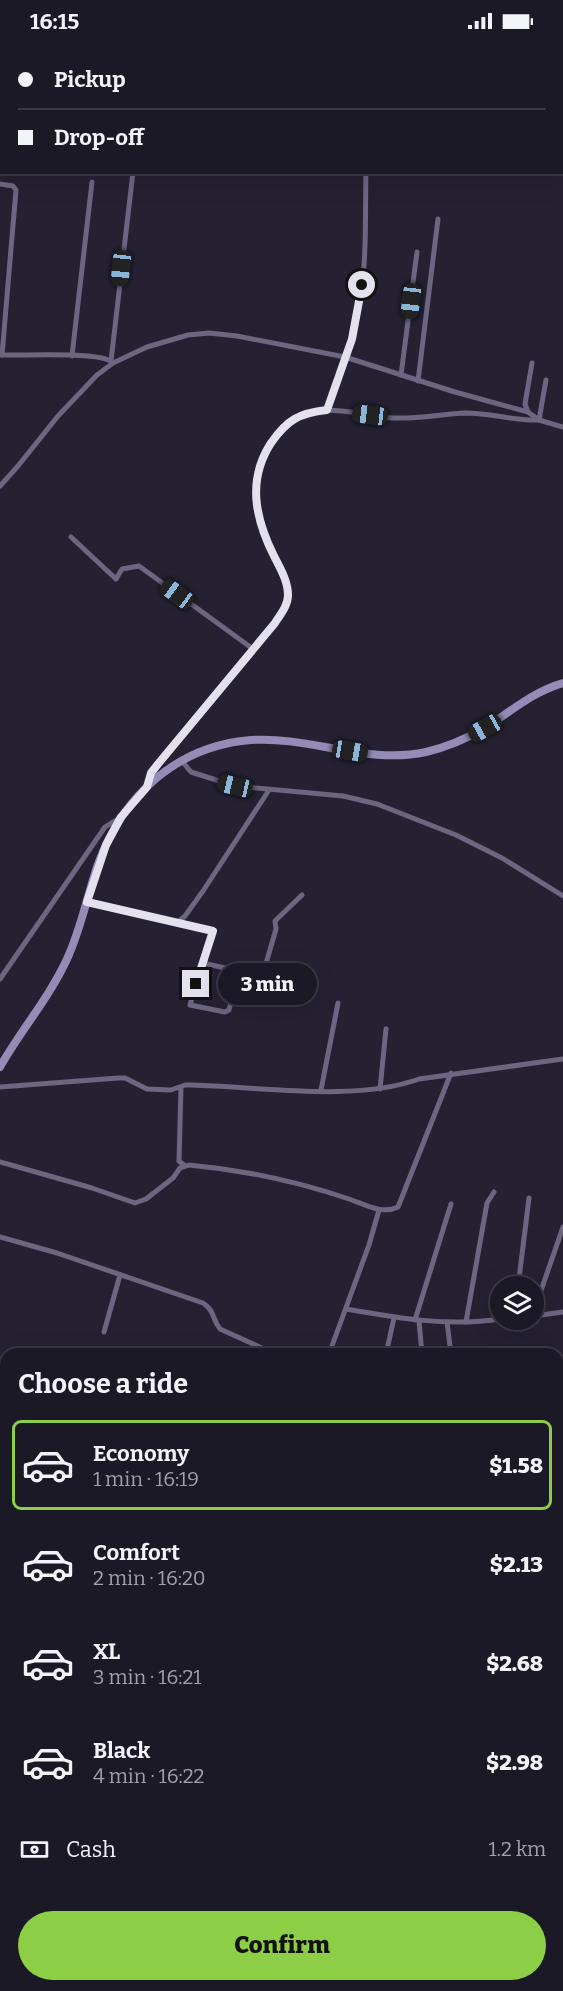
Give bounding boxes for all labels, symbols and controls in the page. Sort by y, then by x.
text: 16:15 [30,8,79,35]
text: Pickup [54,66,126,93]
text: Drop-off [54,124,144,151]
car [110,249,132,287]
route start [348,271,375,298]
car [400,282,422,320]
car [351,404,389,426]
car [157,576,197,612]
car [465,711,505,745]
car [331,739,369,763]
car [215,773,255,799]
callout: 3 min [217,963,316,1005]
route end [182,970,209,997]
text: 3 min [241,972,294,996]
map controls [490,1276,544,1330]
button: layers [490,1276,544,1330]
text: Choose a ride [18,1368,188,1400]
icon: car [21,1438,75,1492]
text: Economy [93,1440,189,1467]
text: $1.58 [489,1452,543,1479]
text: 1 min · 16:19 [93,1467,199,1491]
icon: car [21,1537,75,1591]
text: Comfort [93,1539,180,1566]
text: $2.13 [490,1551,543,1578]
text: 2 min · 16:20 [93,1566,206,1590]
icon: car [21,1636,75,1690]
text: XL [93,1638,120,1665]
text: $2.68 [486,1650,543,1677]
text: 3 min · 16:21 [93,1665,201,1689]
icon: car [21,1735,75,1789]
text: Black [93,1737,150,1764]
text: $2.98 [486,1749,543,1776]
text: 4 min · 16:22 [93,1764,204,1788]
icon: cash [18,1833,51,1866]
text: Cash [66,1836,116,1863]
text: 1.2 km [488,1837,546,1861]
button: Confirm [18,1911,546,1980]

